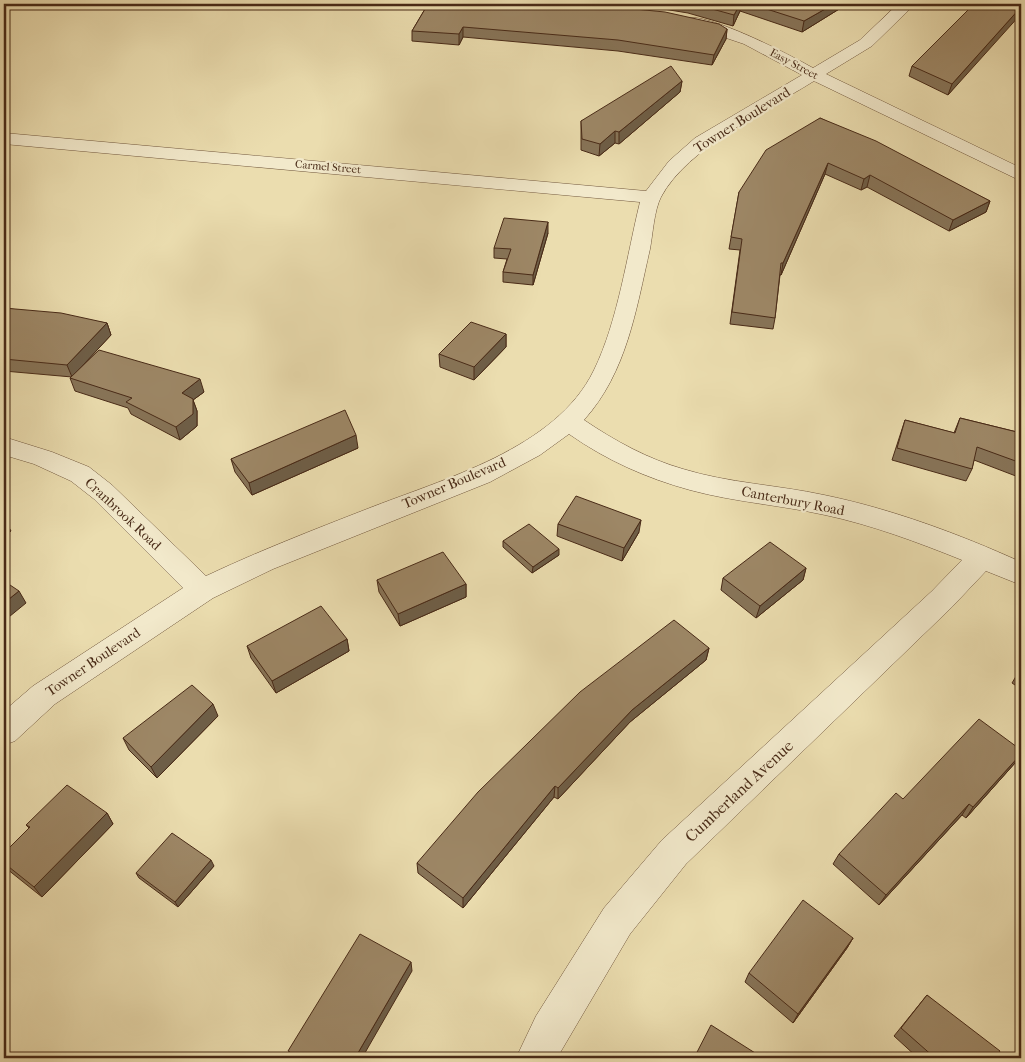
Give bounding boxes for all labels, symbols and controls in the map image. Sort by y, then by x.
street label: Easy Street [768,46,821,82]
street label: Towner Boulevard [691,83,794,157]
street label: Carmel Street [295,158,362,176]
street label: Towner Boulevard [400,453,509,512]
street label: Cranbrook Road [81,474,165,554]
street label: Canterbury Road [740,483,846,519]
street label: Towner Boulevard [42,624,144,700]
street label: Cumberland Avenue [681,736,797,846]

